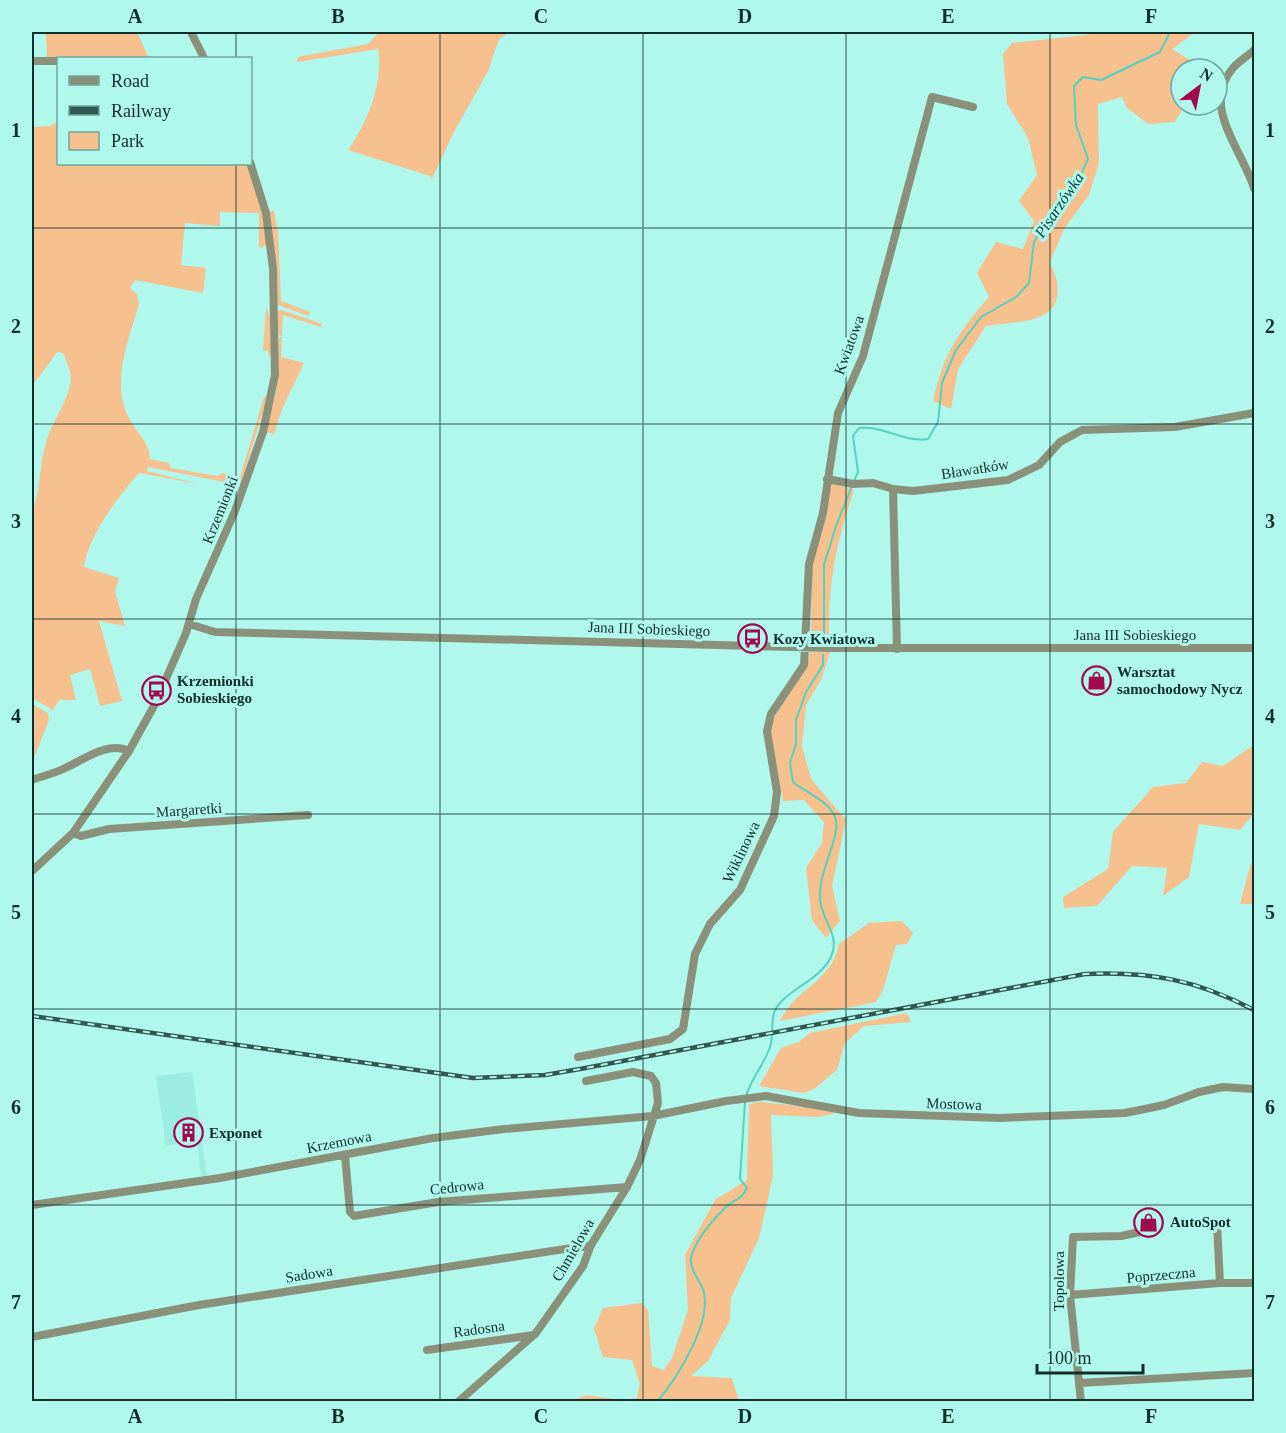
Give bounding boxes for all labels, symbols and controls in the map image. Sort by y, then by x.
text: A [128,5,143,27]
text: B [331,5,345,27]
text: C [534,5,548,27]
text: D [738,5,752,27]
text: E [941,5,955,27]
text: F [1145,5,1157,27]
legend [57,57,252,165]
north arrow [1169,57,1229,117]
text: N [1197,64,1216,85]
text: Road [111,71,149,91]
text: Railway [111,101,171,121]
text: 1 [11,119,21,141]
text: 1 [1265,119,1275,141]
text: Park [111,131,144,151]
water label: Pisarzówka [1031,169,1087,242]
street label: Kwiatowa [831,313,867,377]
text: 2 [11,315,21,337]
text: 2 [1265,315,1275,337]
street label: Bławatków [940,456,1010,482]
street label: Krzemionki [199,474,241,546]
text: 3 [11,510,21,532]
text: 3 [1265,510,1275,532]
street label: Jana III Sobieskiego [588,619,710,639]
bus stop icon: Kozy Kwiatowa [736,623,768,655]
street label: Jana III Sobieskiego [1074,627,1196,643]
place label: Kozy Kwiatowa [773,631,876,647]
place label: Warsztat samochodowy Nycz [1117,664,1243,697]
shop icon: Warsztat samochodowy Nycz [1080,665,1112,697]
place label: Krzemionki Sobieskiego [177,673,254,706]
bus stop icon: Krzemionki Sobieskiego [140,674,172,706]
text: 4 [11,705,21,727]
text: 4 [1265,705,1275,727]
street label: Margaretki [155,800,223,820]
street label: Wiklinowa [719,819,763,885]
text: 5 [11,901,21,923]
text: 5 [1265,901,1275,923]
street label: Mostowa [926,1095,983,1113]
text: 6 [11,1096,21,1118]
text: 6 [1265,1096,1275,1118]
building icon: Exponet [172,1117,204,1149]
place label: Exponet [209,1125,262,1141]
street label: Krzemowa [305,1128,373,1156]
street label: Cedrowa [429,1176,485,1198]
shop icon: AutoSpot [1133,1206,1165,1238]
place label: AutoSpot [1170,1214,1231,1230]
street label: Chmielowa [549,1216,597,1284]
street label: Topolowa [1051,1251,1067,1311]
street label: Sadowa [284,1262,334,1286]
street label: Poprzeczna [1126,1264,1196,1286]
text: 7 [11,1291,21,1313]
text: 7 [1265,1291,1275,1313]
street label: Radosna [452,1317,506,1341]
scale bar [1037,1337,1144,1375]
text: 100 m [1046,1348,1092,1368]
text: A [128,1405,143,1427]
text: B [331,1405,345,1427]
text: C [534,1405,548,1427]
text: D [738,1405,752,1427]
text: E [941,1405,955,1427]
text: F [1145,1405,1157,1427]

